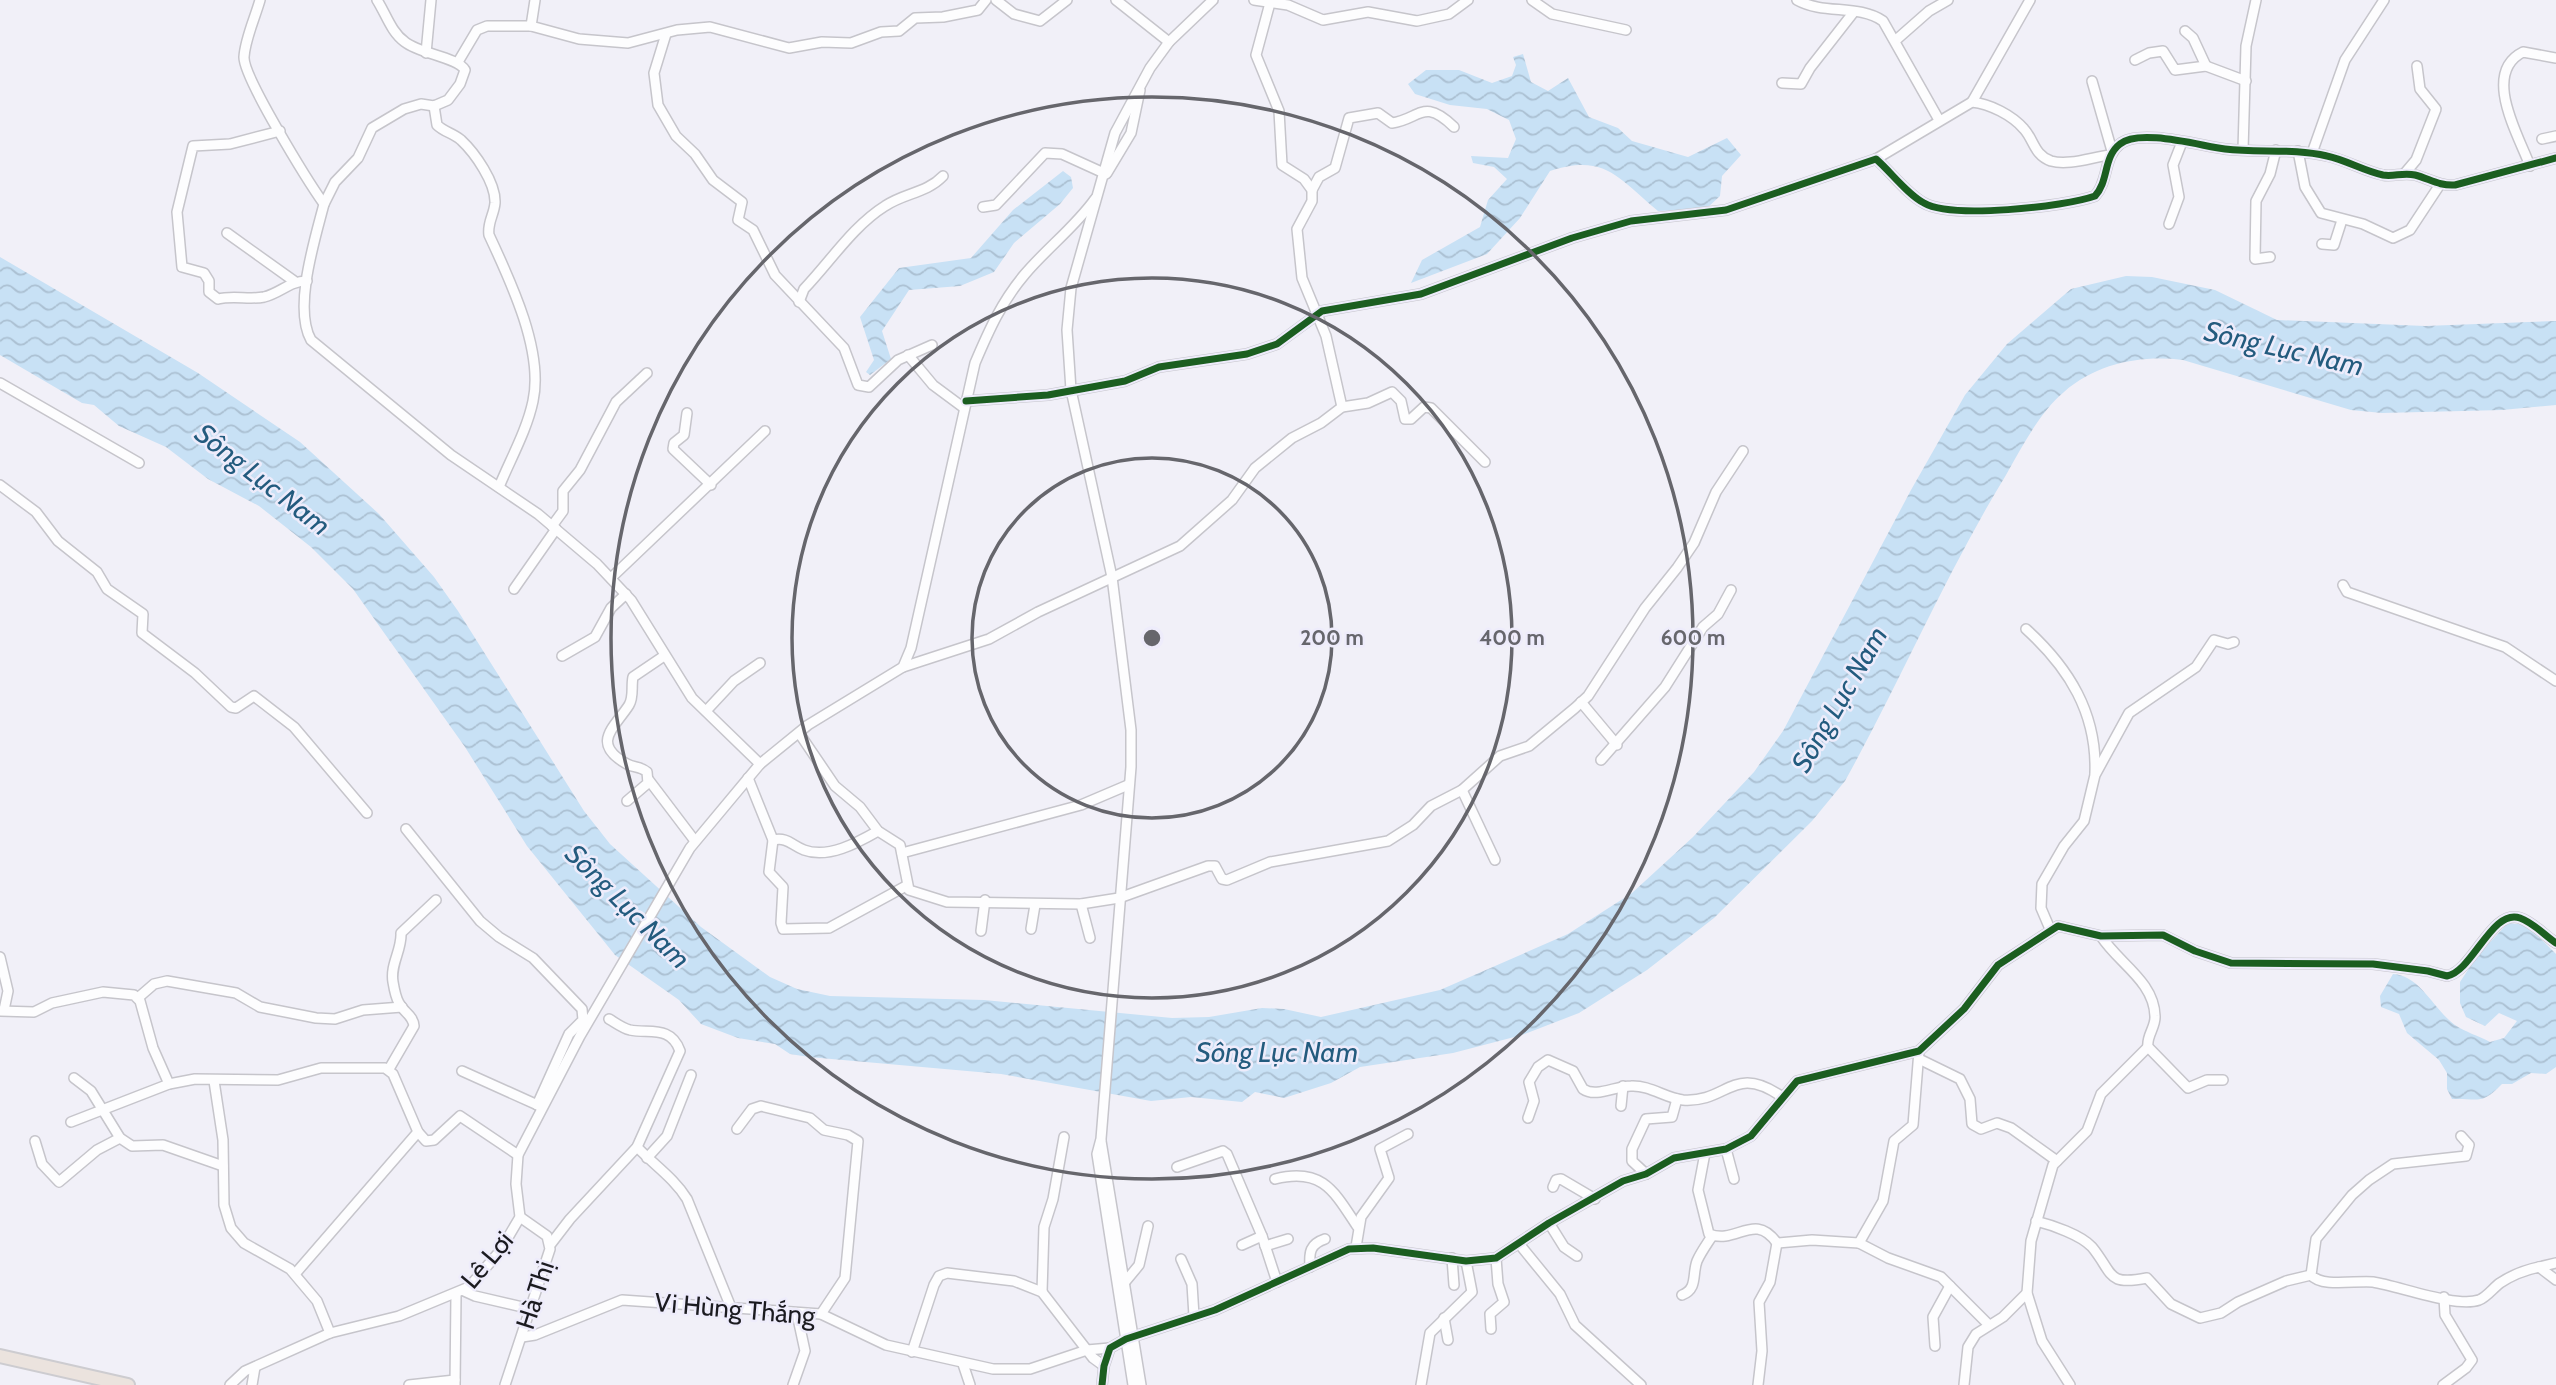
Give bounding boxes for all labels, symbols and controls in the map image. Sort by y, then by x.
water label: Sông Lục Nam [2201,313,2367,383]
water label: Sông Lục Nam [189,416,337,542]
water label: Sông Lục Nam [1784,620,1894,778]
text: 200 m [1300,625,1364,650]
text: 400 m [1479,625,1545,650]
text: 600 m [1661,625,1725,650]
centre of rings [1140,626,1164,650]
water label: Sông Lục Nam [559,837,697,975]
water label: Sông Lục Nam [1196,1035,1358,1069]
street label: Lê Lợi [454,1225,520,1295]
street label: Hà Thị [509,1257,561,1333]
street label: Vi Hùng Thắng [653,1286,818,1332]

